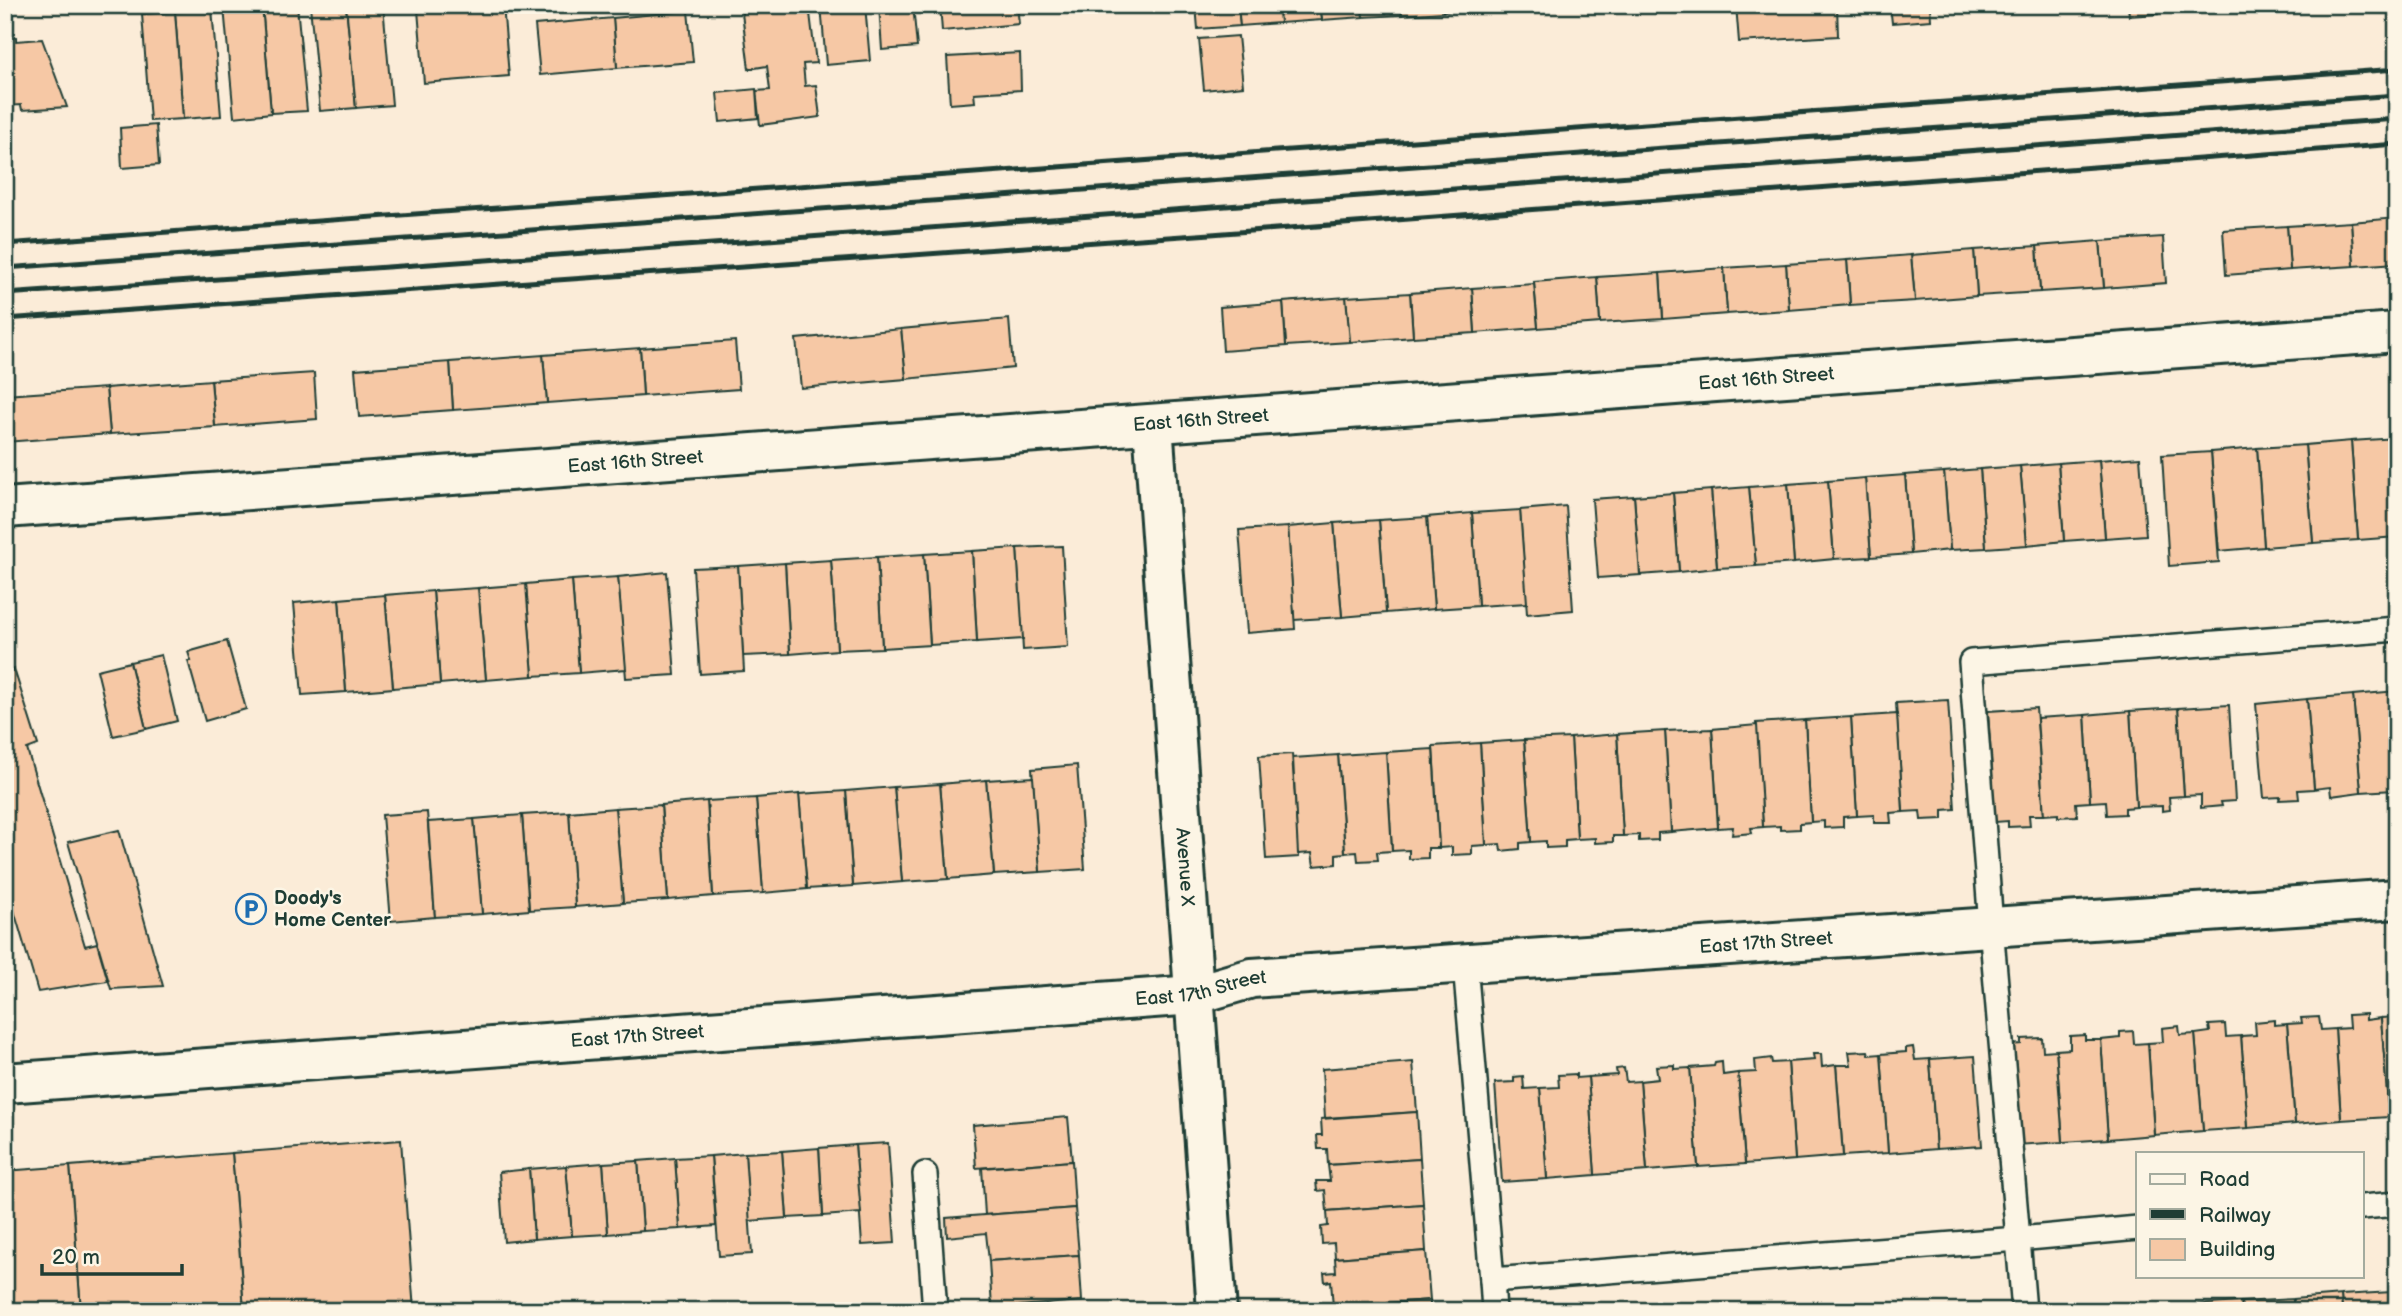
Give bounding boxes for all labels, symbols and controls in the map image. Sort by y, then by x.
street label: East 16th Street [1698,362,1835,395]
street label: East 16th Street [1132,404,1270,436]
street label: East 16th Street [567,445,704,478]
street label: Avenue X [1171,827,1199,907]
place label: Doody's Home Center [274,887,391,932]
parking icon: Doody's Home Center [234,892,268,926]
street label: East 17th Street [1699,926,1834,959]
street label: East 17th Street [1134,966,1267,1011]
street label: East 17th Street [570,1020,705,1053]
legend [2136,1152,2364,1278]
text: Road [2199,1167,2250,1192]
text: Railway [2199,1203,2271,1228]
scale bar [42,1232,182,1276]
text: Building [2199,1237,2275,1262]
text: 20 m [52,1245,100,1270]

